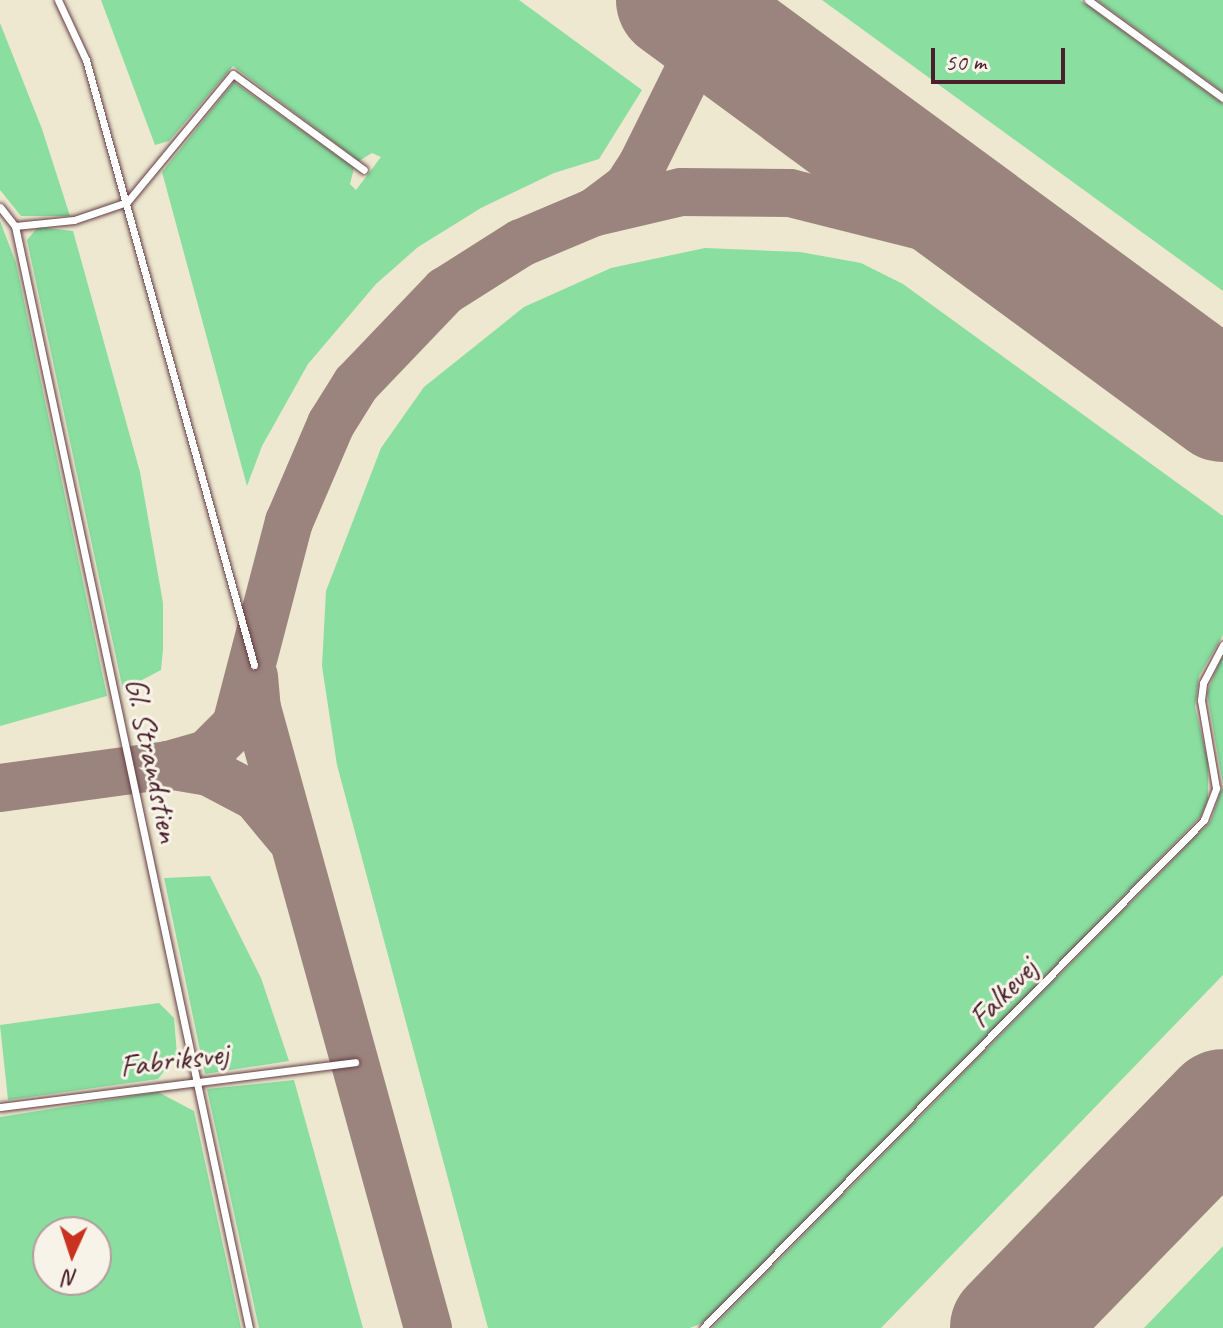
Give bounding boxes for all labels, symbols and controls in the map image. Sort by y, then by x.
scale bar [935,32,1069,82]
text: 50 m [945,47,986,77]
street label: Gl. Strandstien [116,674,188,846]
street label: Falkevej [961,950,1045,1036]
street label: Fabriksvej [118,1034,230,1086]
north arrow [32,1216,112,1296]
text: N [63,1264,78,1292]

